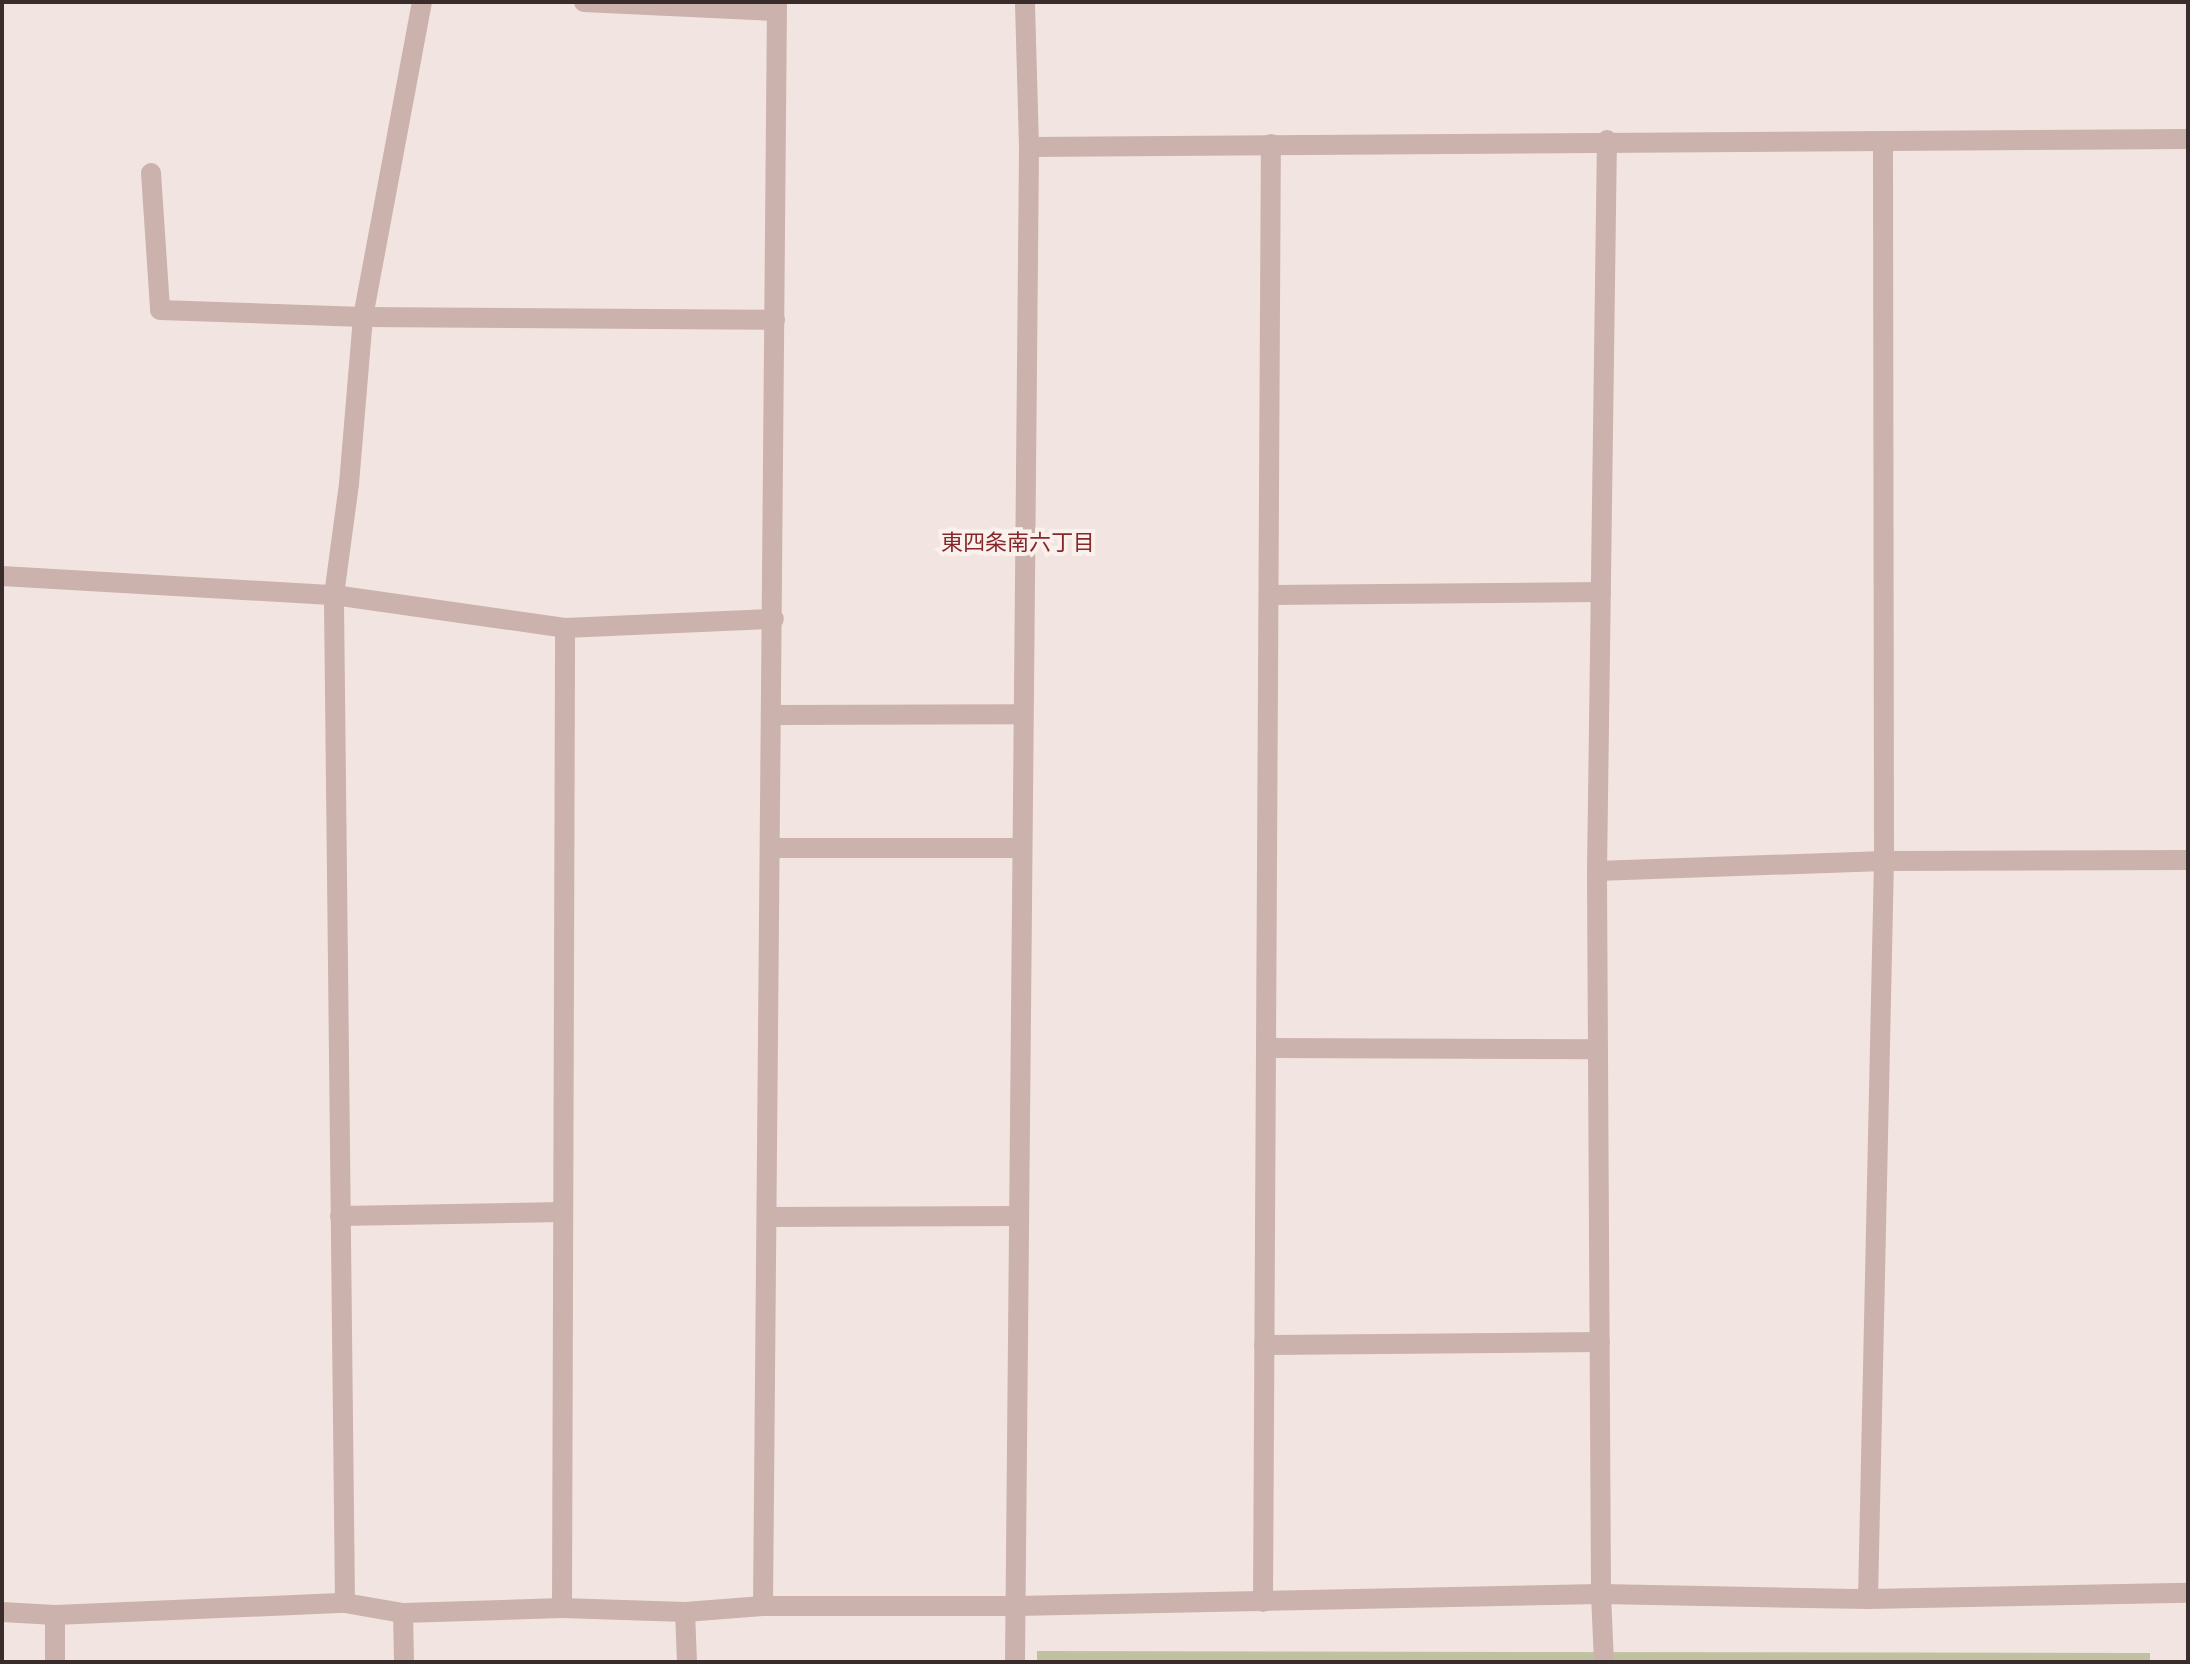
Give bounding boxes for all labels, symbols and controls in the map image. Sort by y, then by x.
district label: 東四条南六丁目 [941,530,1095,556]

